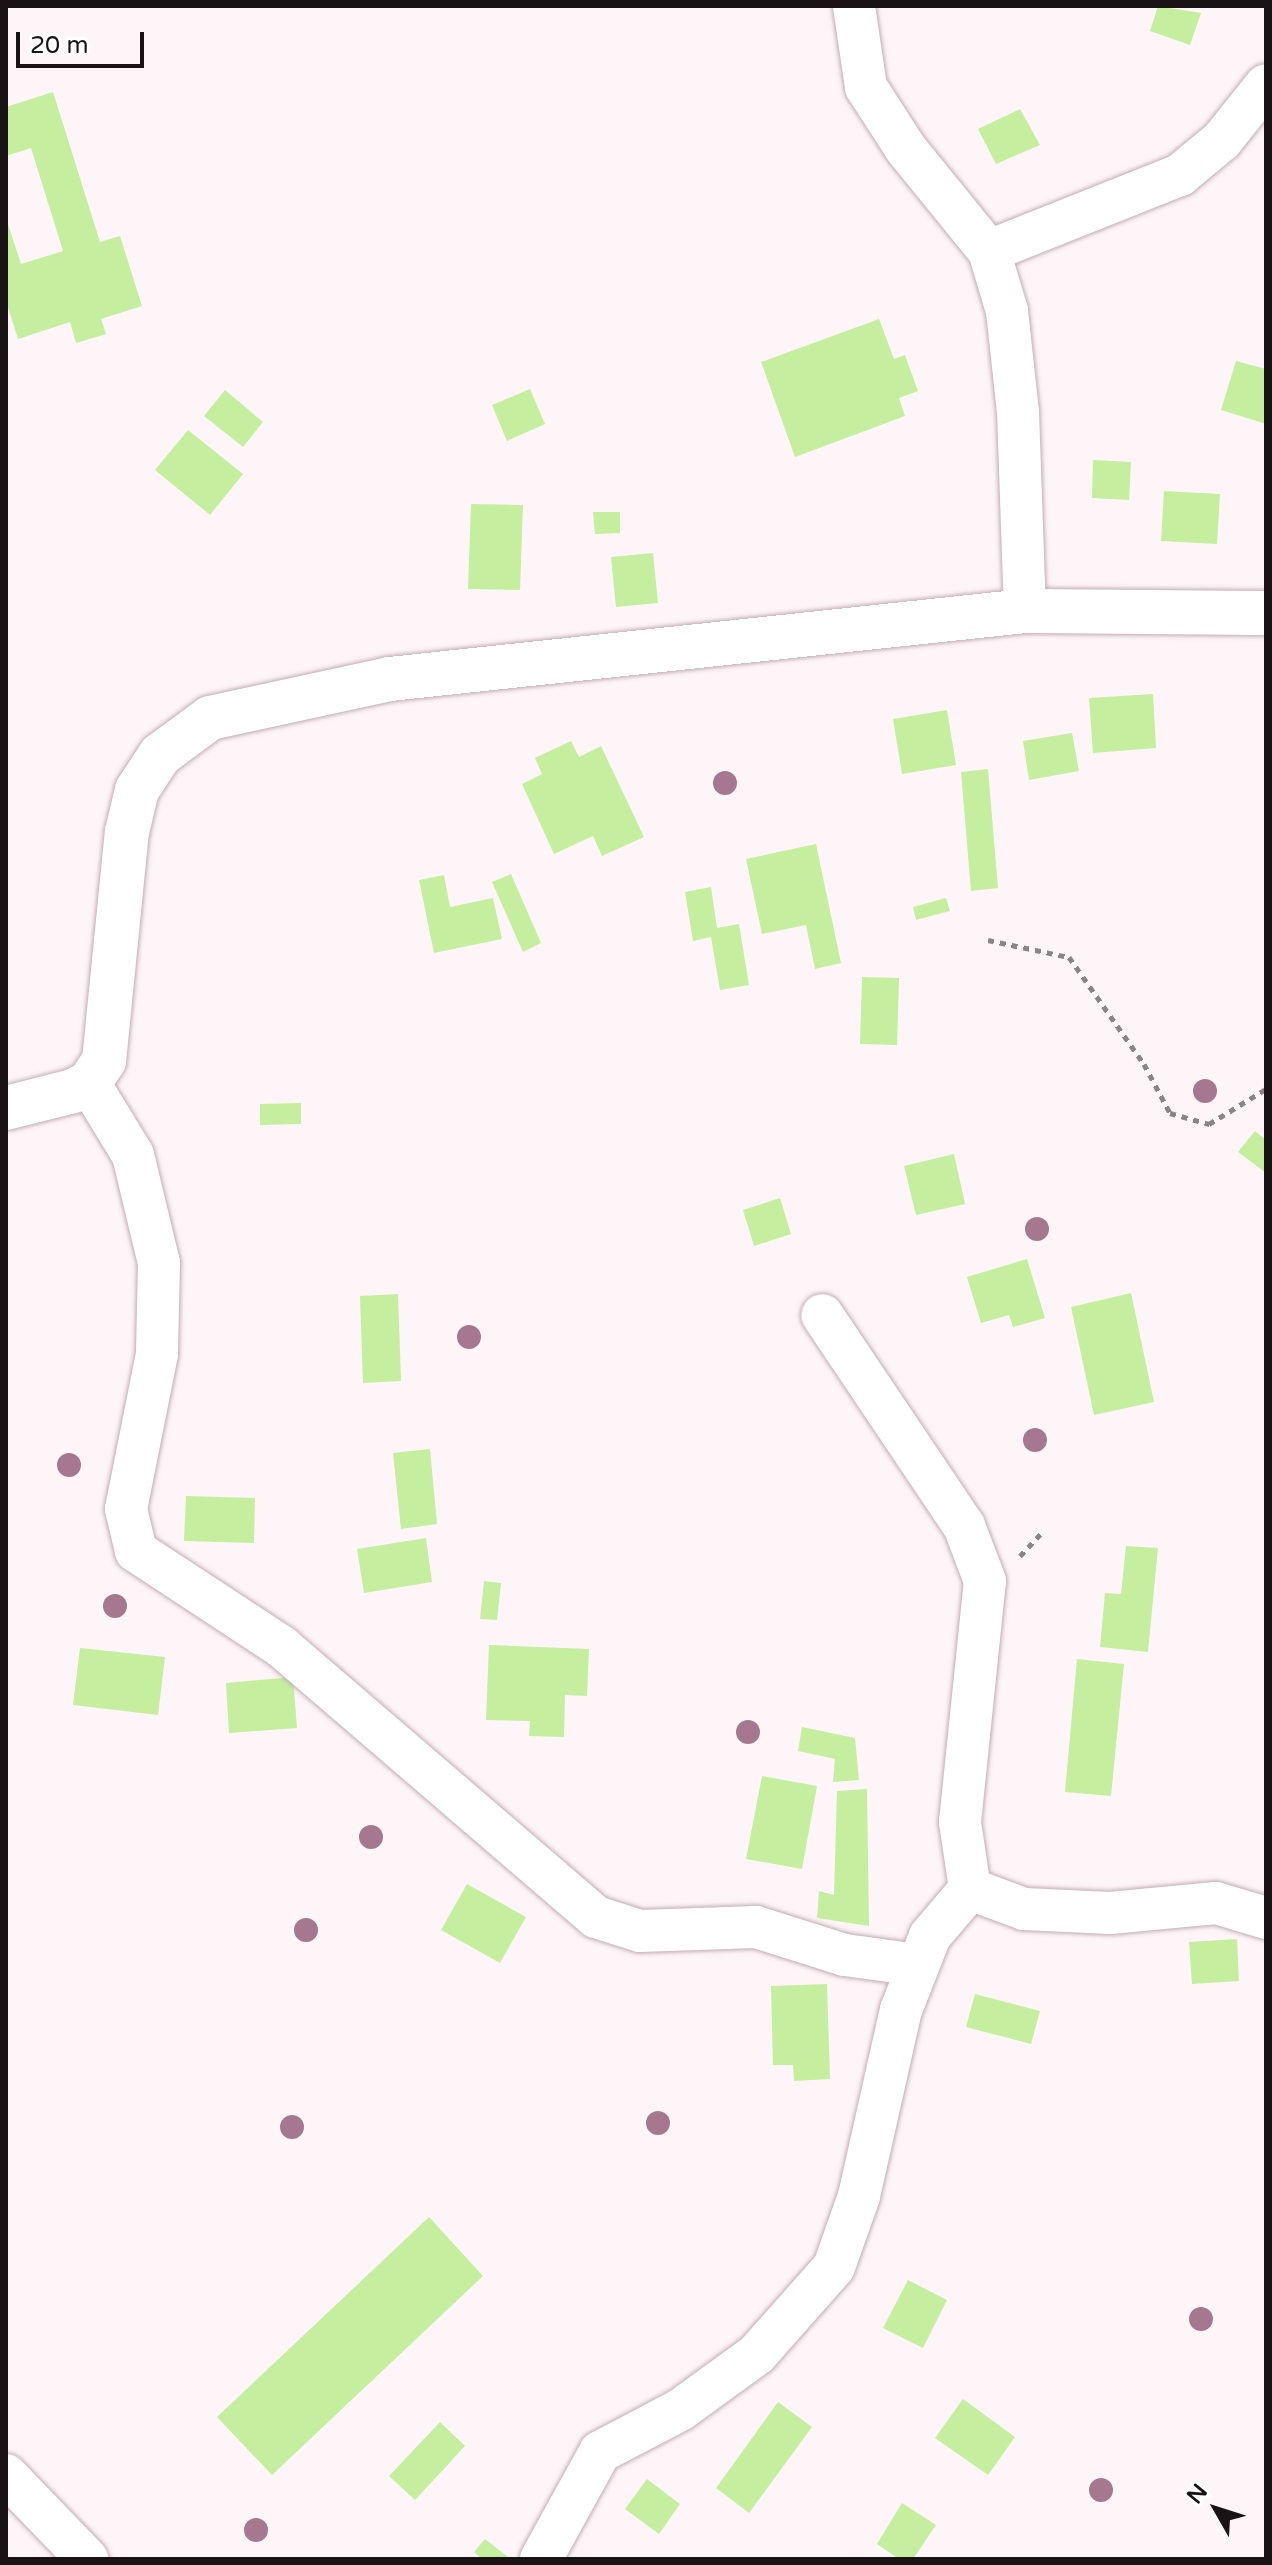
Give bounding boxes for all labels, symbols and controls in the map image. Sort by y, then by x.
scale bar [20,16,148,66]
text: 20 m [30,31,88,60]
north arrow [1176,2469,1256,2549]
text: N [1182,2479,1213,2509]

